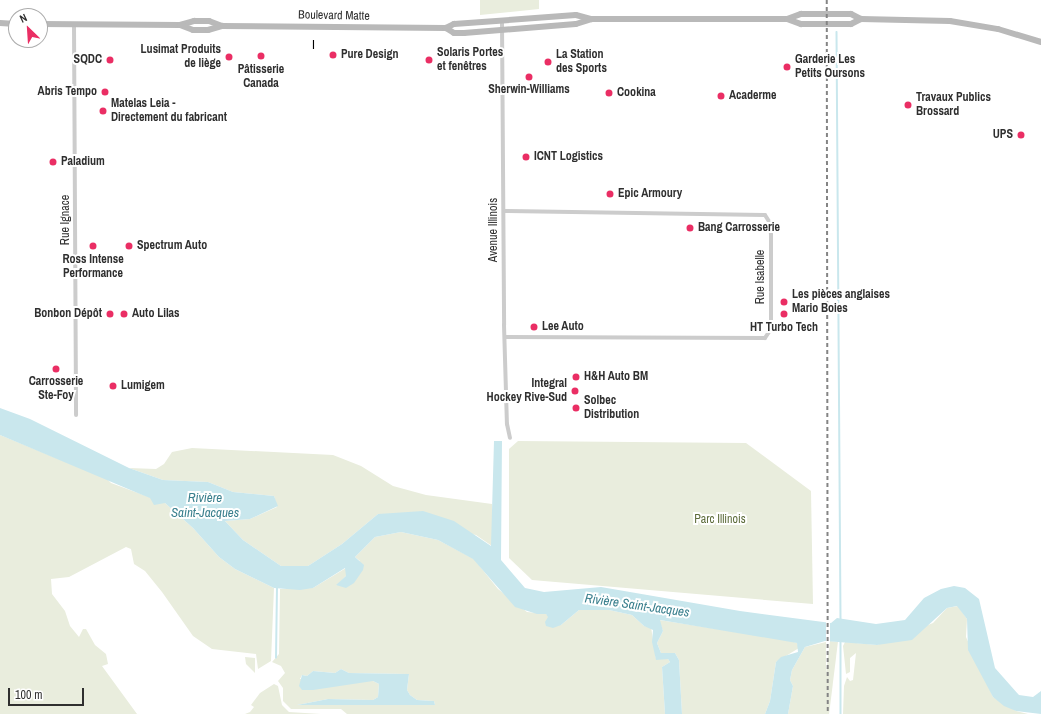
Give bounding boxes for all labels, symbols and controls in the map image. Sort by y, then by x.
north arrow [8,8,48,48]
street label: Boulevard Matte [298,8,370,24]
text: N [17,10,29,26]
district label: I [312,37,316,53]
place label: Lusimat Produits de liège [141,43,221,71]
place label: Solaris Portes et fenêtres [437,46,503,74]
place label: Pure Design [341,48,398,62]
place label: La Station des Sports [556,48,607,76]
marker: Pure Design [328,50,338,60]
marker: Pâtisserie Canada [256,51,266,61]
marker: Lusimat Produits de liège [224,52,234,62]
place label: SQDC [74,53,102,67]
place label: Garderie Les Petits Oursons [795,53,865,81]
marker: SQDC [105,55,115,65]
marker: Solaris Portes et fenêtres [424,55,434,65]
marker: La Station des Sports [543,57,553,67]
marker: Garderie Les Petits Oursons [782,62,792,72]
place label: Pâtisserie Canada [238,63,284,91]
marker: Sherwin-Williams [524,72,534,82]
place label: Sherwin-Williams [488,83,570,97]
place label: Abris Tempo [38,85,97,99]
place label: Cookina [617,86,656,100]
marker: Abris Tempo [100,87,110,97]
marker: Cookina [604,88,614,98]
place label: Acaderme [729,89,777,103]
marker: Acaderme [716,91,726,101]
place label: Travaux Publics Brossard [916,91,991,119]
place label: Matelas Leia - Directement du fabricant [111,97,227,125]
marker: Travaux Publics Brossard [903,100,913,110]
marker: Matelas Leia - Directement du fabricant [98,106,108,116]
place label: UPS [993,128,1013,142]
marker: UPS [1016,130,1026,140]
place label: ICNT Logistics [534,150,603,164]
marker: ICNT Logistics [521,152,531,162]
place label: Paladium [61,155,105,169]
marker: Paladium [48,157,58,167]
place label: Epic Armoury [618,187,683,201]
marker: Epic Armoury [605,189,615,199]
street label: Rue Ignace [59,195,73,245]
street label: Avenue Illinois [487,198,501,262]
place label: Bang Carrosserie [698,221,780,235]
marker: Bang Carrosserie [685,223,695,233]
place label: Spectrum Auto [137,239,208,253]
marker: Ross Intense Performance [88,241,98,251]
marker: Spectrum Auto [124,241,134,251]
street label: Rue Isabelle [754,250,768,304]
place label: Ross Intense Performance [62,253,124,281]
place label: Les pièces anglaises Mario Boies [792,288,890,316]
marker: Les pièces anglaises Mario Boies [779,297,789,307]
place label: Bonbon Dépôt [34,307,102,321]
place label: Auto Lilas [132,307,180,321]
marker: Bonbon Dépôt [105,309,115,319]
marker: Auto Lilas [119,309,129,319]
marker: HT Turbo Tech [779,309,789,319]
place label: Lee Auto [542,320,584,334]
place label: HT Turbo Tech [750,321,818,335]
marker: Lee Auto [529,322,539,332]
marker: Carrosserie Ste-Foy [51,364,61,374]
place label: H&H Auto BM [584,370,648,384]
marker: H&H Auto BM [571,372,581,382]
place label: Carrosserie Ste-Foy [29,375,83,403]
place label: Integral Hockey Rive-Sud [487,377,567,405]
place label: Lumigem [121,379,165,393]
marker: Lumigem [108,381,118,391]
marker: Integral Hockey Rive-Sud [570,386,580,396]
place label: Solbec Distribution [584,394,639,422]
marker: Solbec Distribution [571,403,581,413]
water label: Rivière Saint-Jacques [171,491,239,522]
park label: Parc Illinois [694,513,746,527]
water label: Rivière Saint-Jacques [584,591,690,621]
scale bar [10,680,86,706]
text: 100 m [15,687,42,703]

